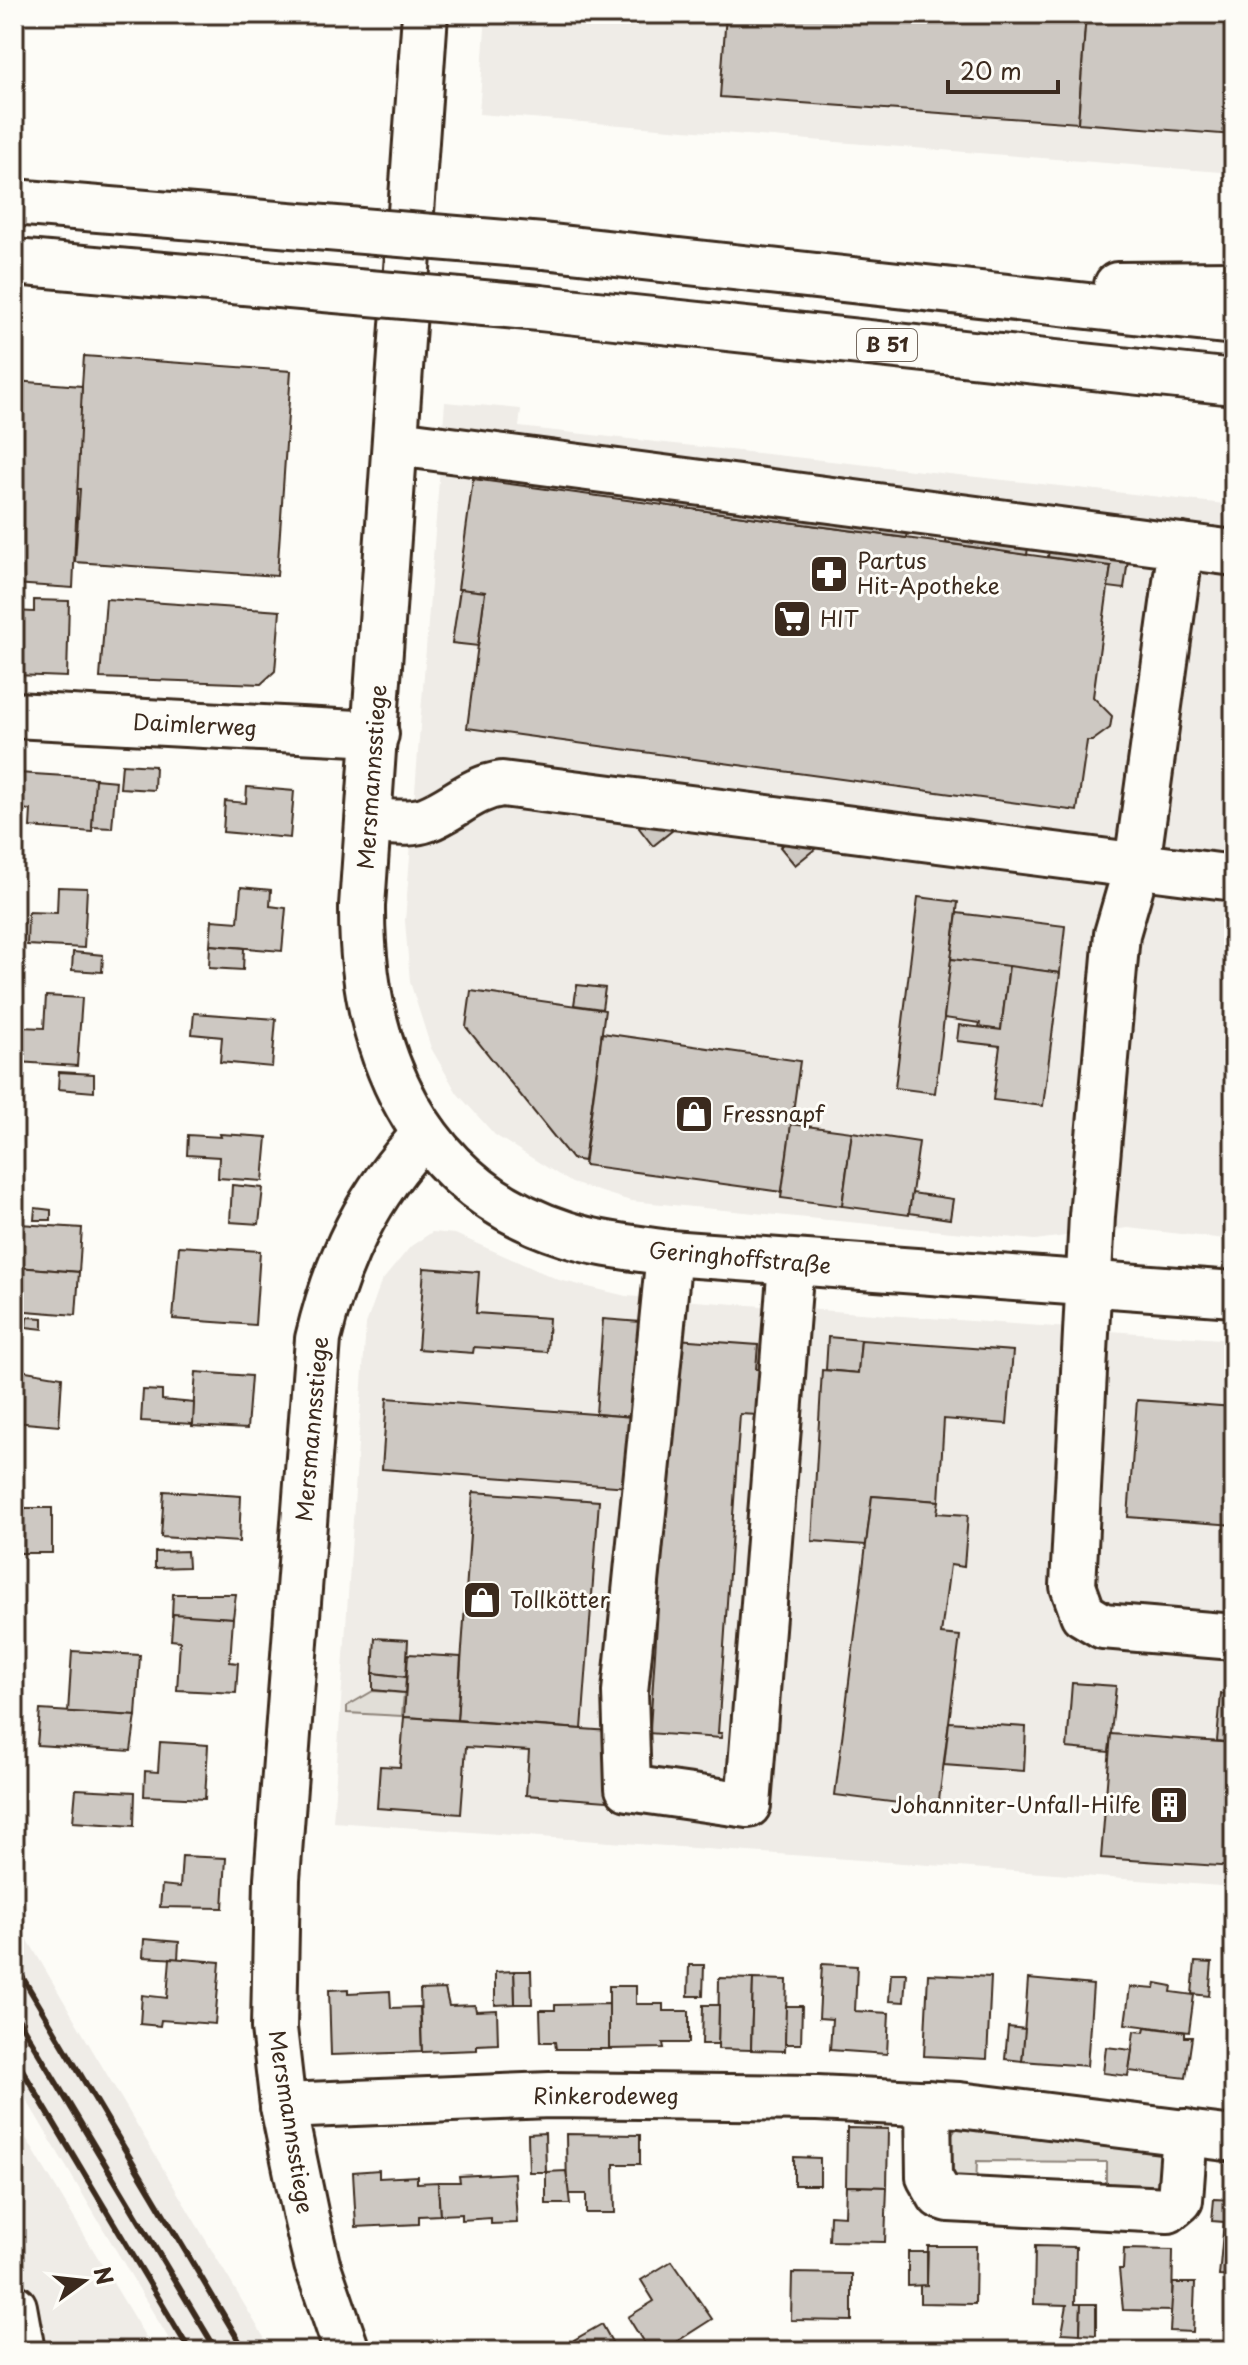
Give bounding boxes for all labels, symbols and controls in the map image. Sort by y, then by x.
scale bar [948,44,1058,94]
text: 20 m [960,52,1022,88]
road number: B 51 [857,329,917,361]
place label: Partus Hit-Apotheke [857,543,1000,601]
pharmacy icon: Partus Hit-Apotheke [808,553,850,595]
supermarket icon: HIT [771,598,813,640]
place label: HIT [820,601,859,634]
street label: Mersmannsstiege [348,683,393,871]
street label: Daimlerweg [132,704,258,743]
shop icon: Fressnapf [673,1093,715,1135]
place label: Fressnapf [722,1096,826,1129]
street label: Geringhoffstraße [648,1232,833,1281]
street label: Mersmannsstiege [286,1335,335,1523]
shop icon: Tollkötter [461,1579,503,1621]
place label: Tollkötter [510,1582,610,1615]
building icon: Johanniter-Unfall-Hilfe [1148,1784,1190,1826]
place label: Johanniter-Unfall-Hilfe [891,1787,1141,1820]
street label: Mersmannsstiege [262,2028,323,2216]
street label: Rinkerodeweg [533,2078,679,2111]
north arrow [44,2241,124,2321]
text: N [87,2263,123,2288]

